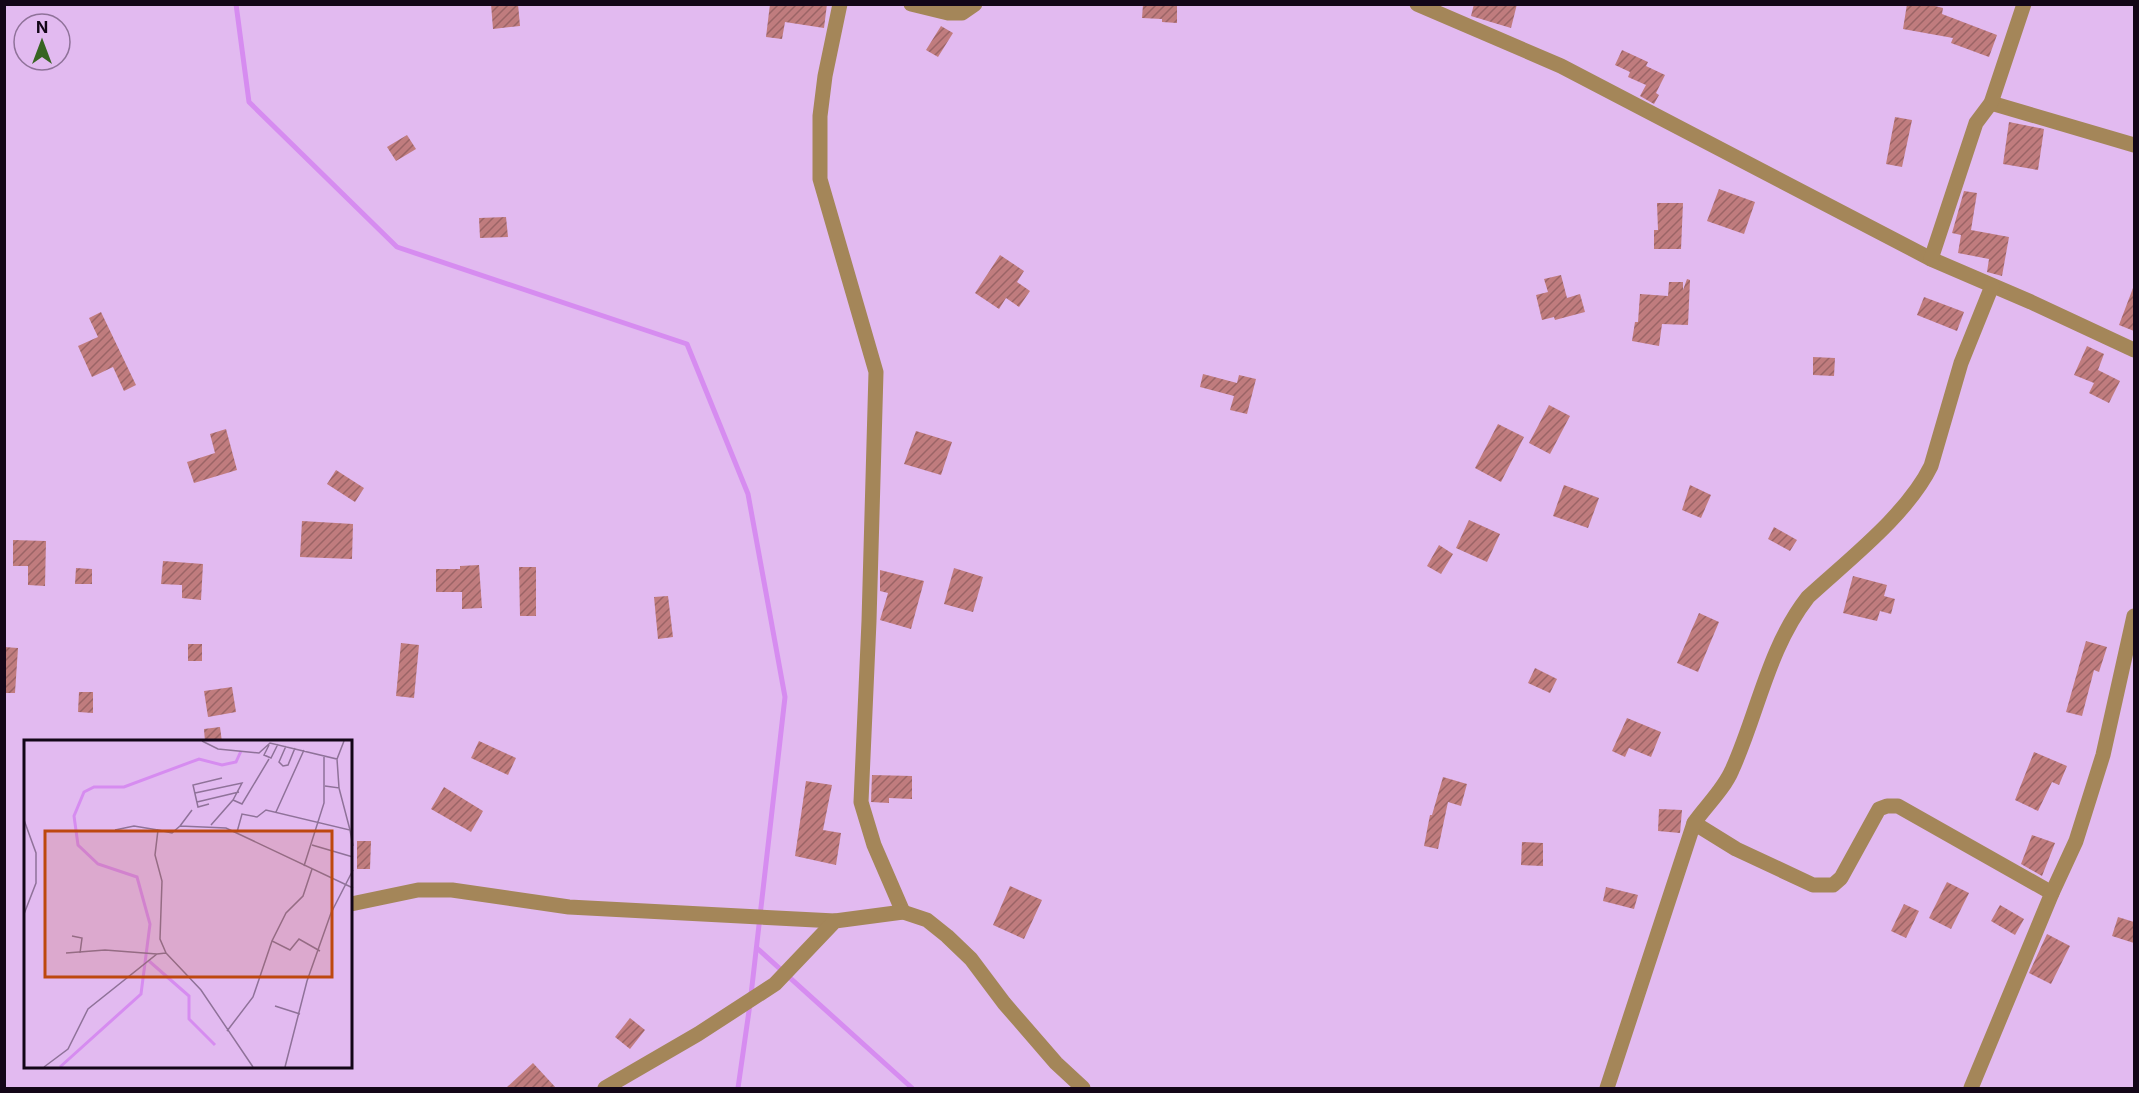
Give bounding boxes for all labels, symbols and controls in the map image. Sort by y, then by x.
north arrow [12,12,72,72]
text: N [36,17,48,37]
inset map [24,740,352,1069]

